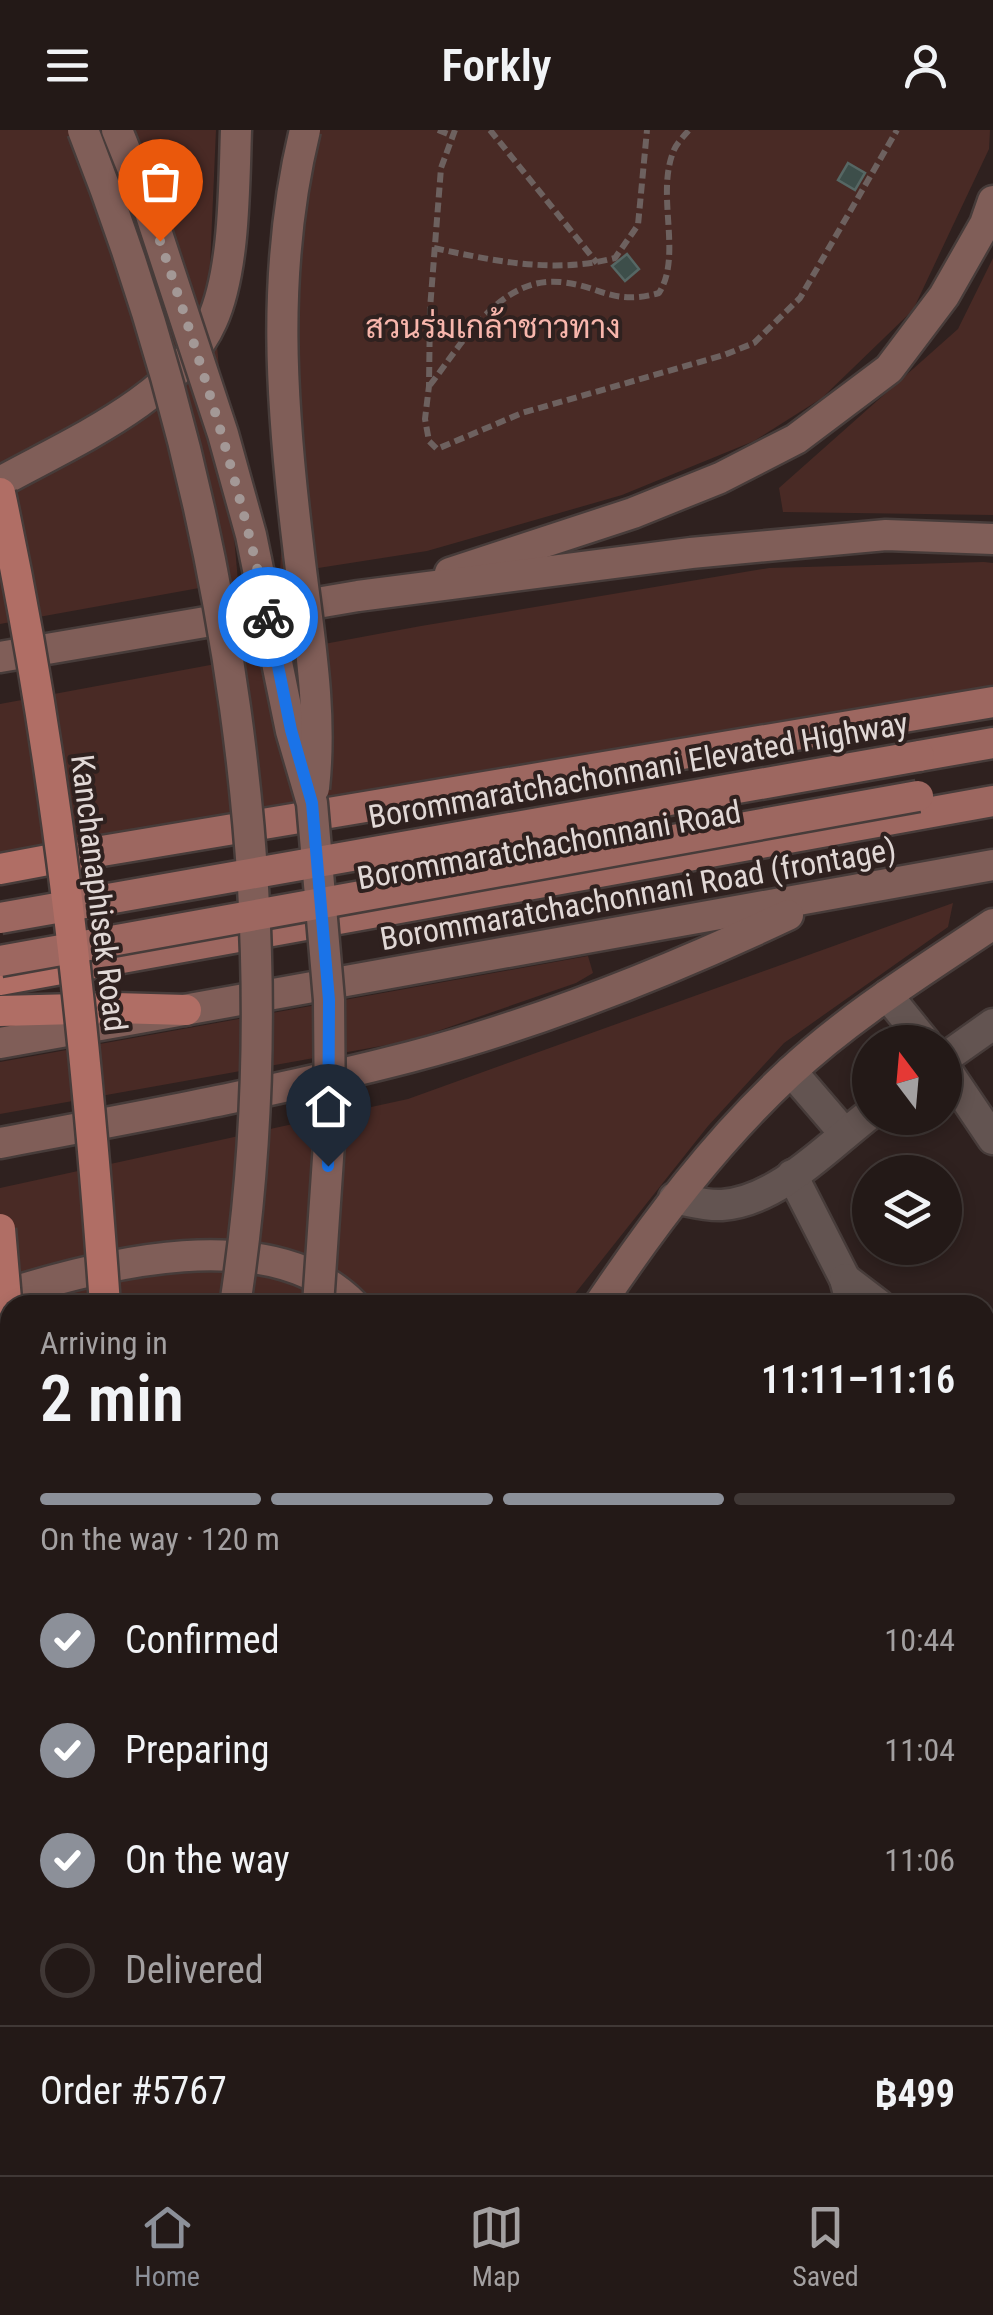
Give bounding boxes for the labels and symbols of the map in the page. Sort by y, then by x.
pin [118,139,203,242]
park label: สวนร่มเกล้าชาวทาง [365,306,621,346]
courier [218,567,318,667]
street label: Borommaratchachonnani Elevated Highway [365,704,911,836]
street label: Kanchanaphisek Road [63,752,135,1034]
street label: Borommaratchachonnani Road [354,793,744,897]
street label: Borommaratchachonnani Road (frontage) [377,830,899,958]
north arrow [852,1025,962,1135]
pin [286,1064,371,1167]

